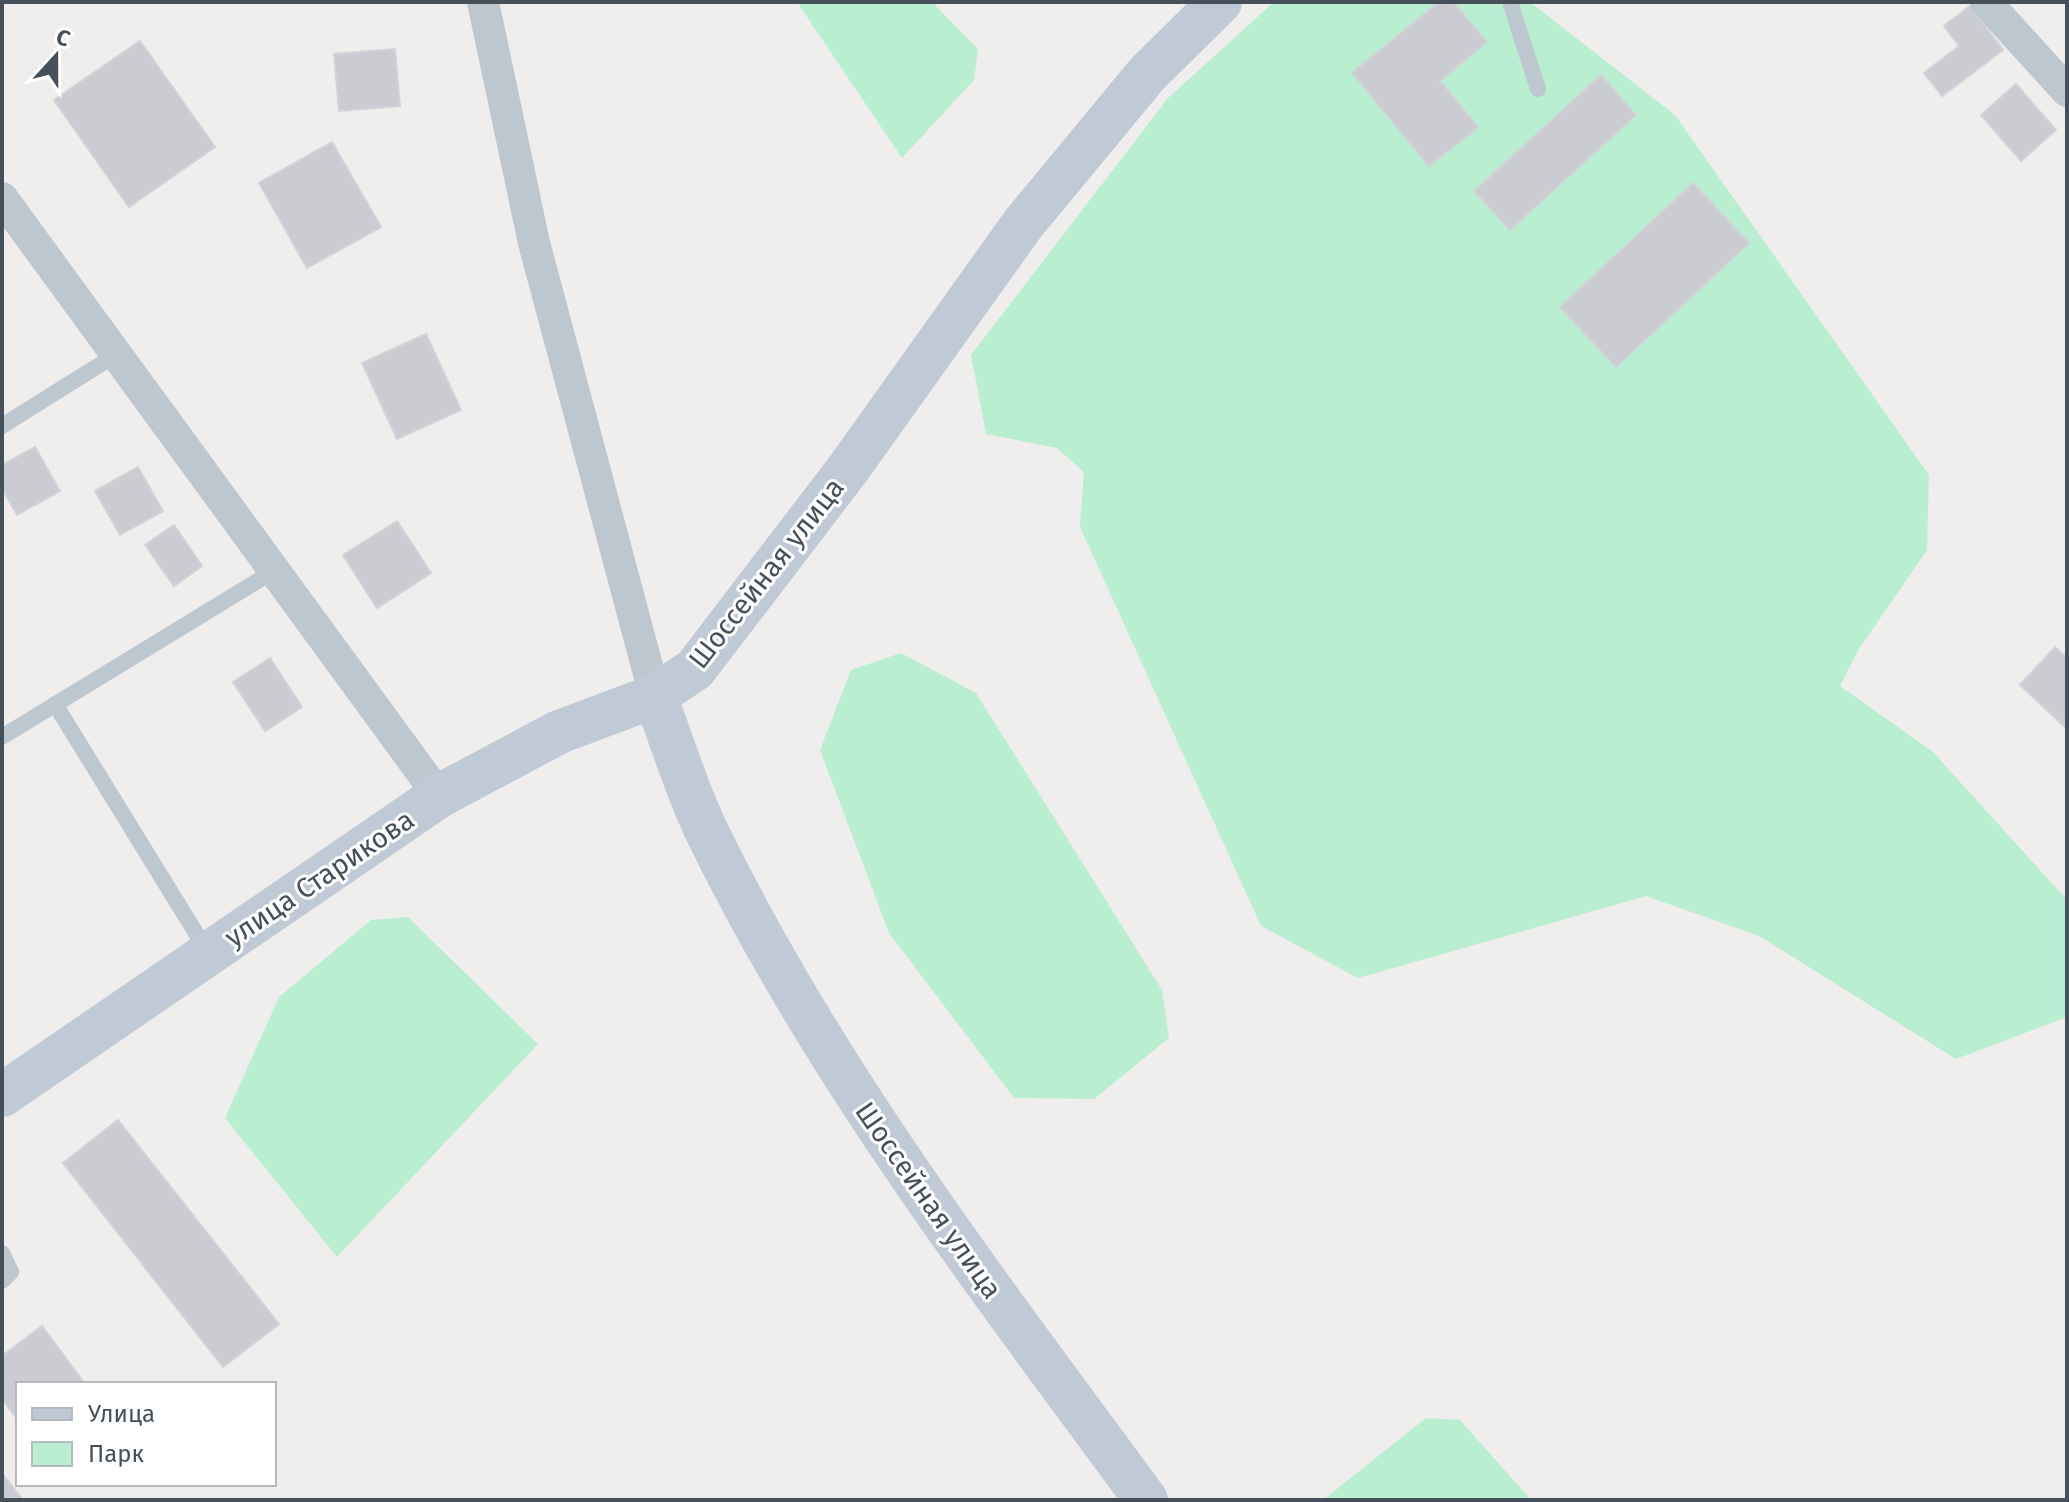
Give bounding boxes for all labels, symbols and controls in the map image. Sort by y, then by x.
north arrow [16,16,96,96]
text: С [52,23,74,53]
street label: Шоссейная улица [682,471,851,675]
street label: улица Старикова [218,803,420,954]
street label: Шоссейная улица [848,1096,1009,1305]
legend [16,1382,276,1486]
text: Улица [88,1400,155,1428]
text: Парк [88,1440,145,1468]

